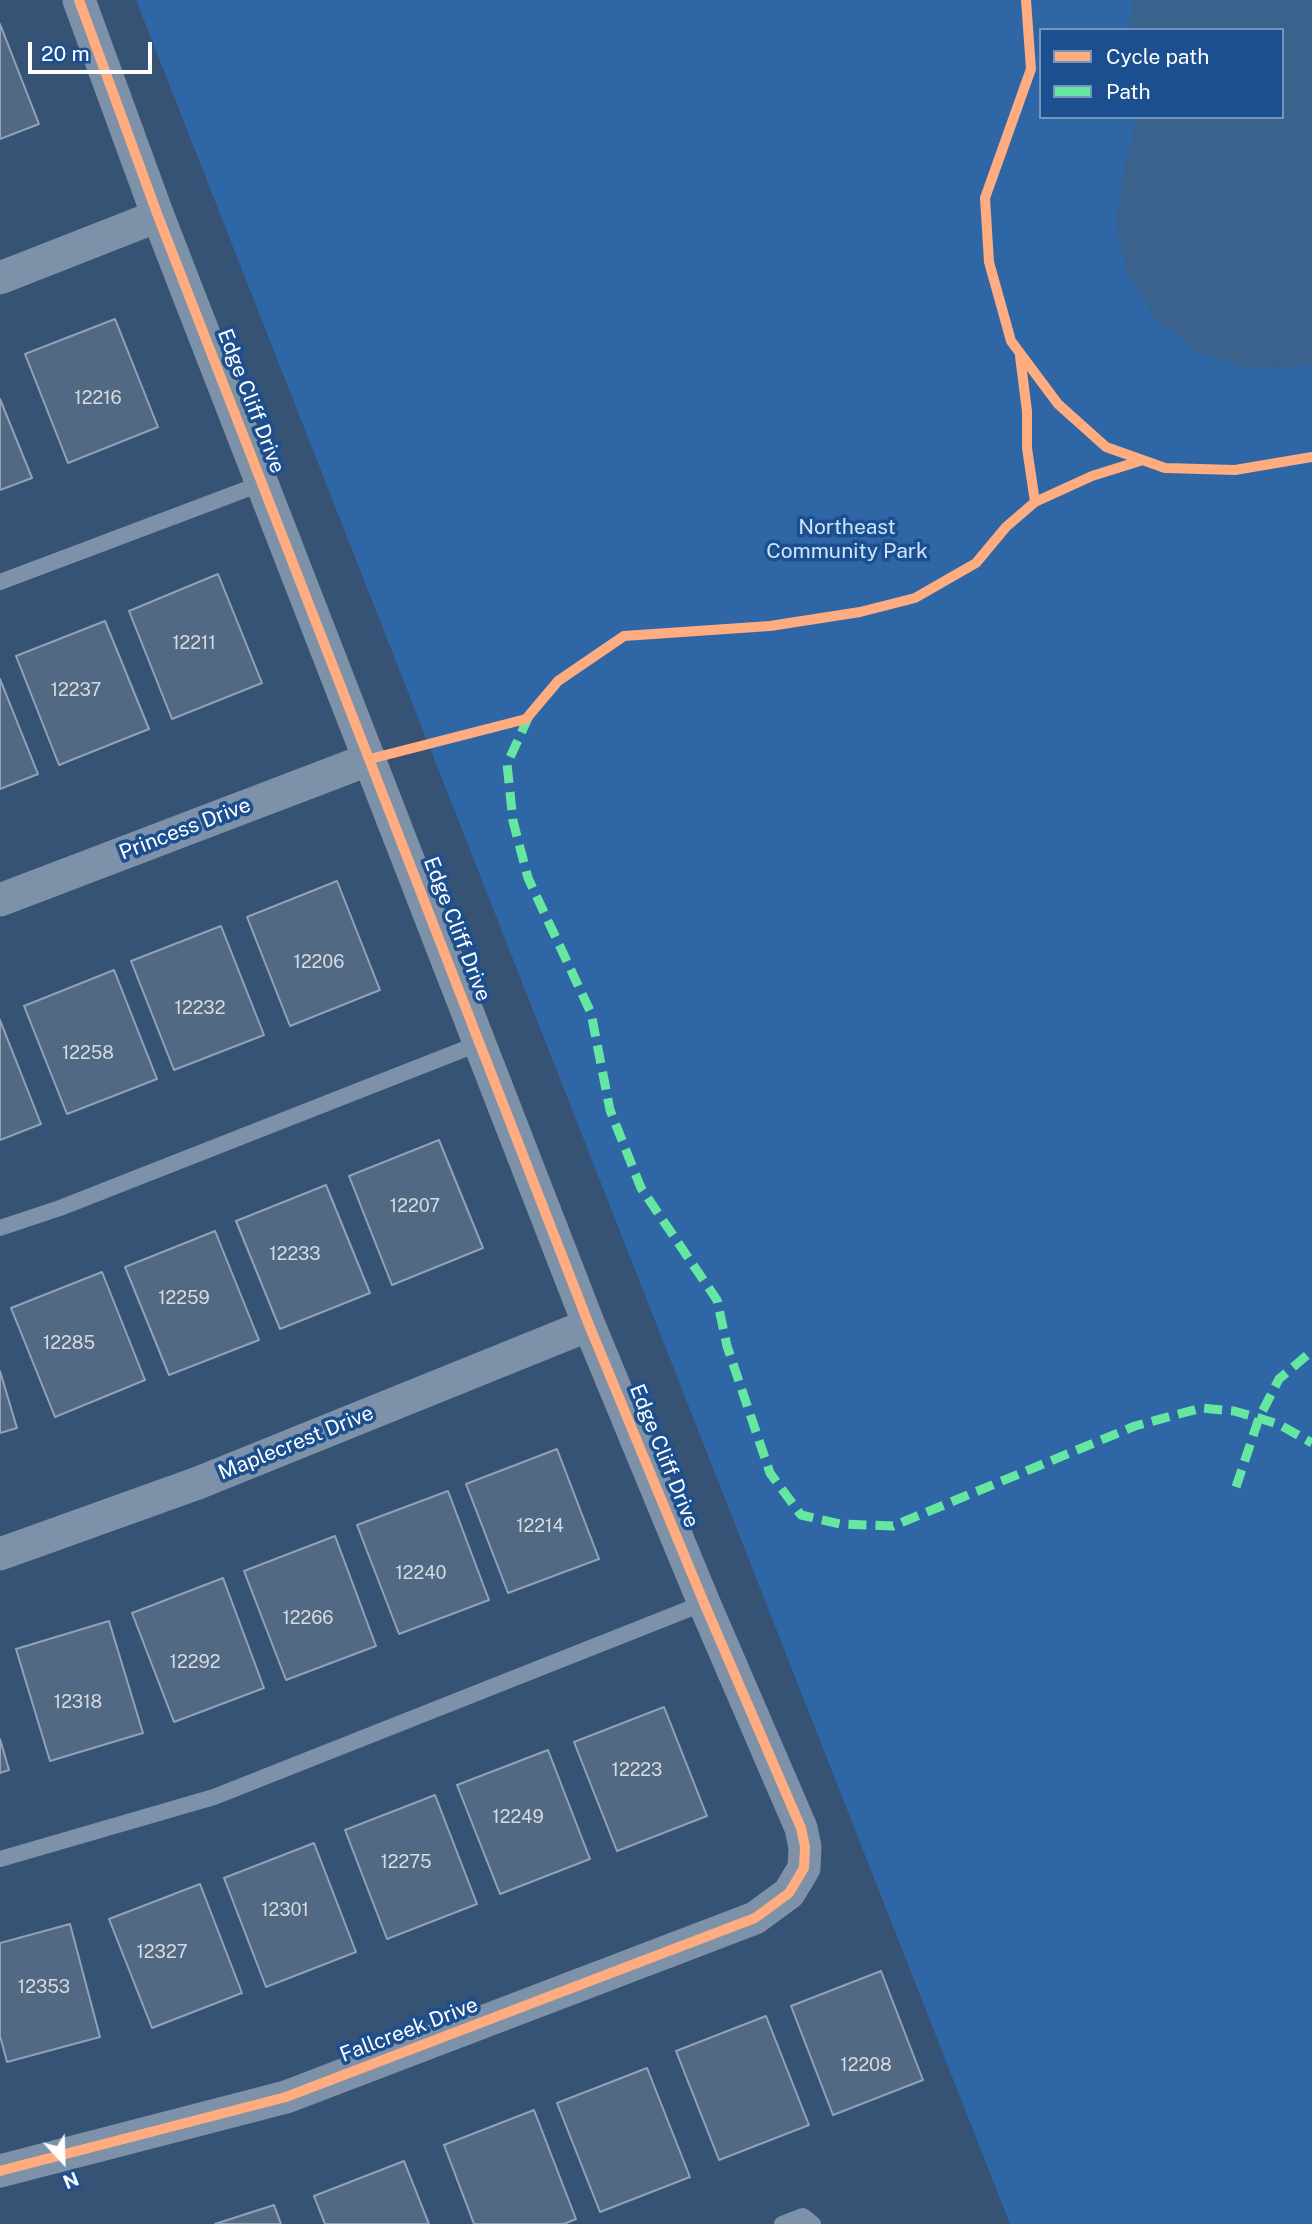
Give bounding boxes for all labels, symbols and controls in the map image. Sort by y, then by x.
scale bar [32,28,156,72]
legend [1039,28,1284,119]
text: 20 m [41,41,90,66]
text: Cycle path [1106,44,1209,69]
text: Path [1106,79,1151,104]
street label: Edge Cliff Drive [212,325,290,477]
house number: 12216 [74,387,122,409]
park label: Northeast Community Park [766,515,928,565]
house number: 12211 [172,632,216,654]
house number: 12237 [51,679,101,701]
street label: Princess Drive [116,792,254,866]
street label: Edge Cliff Drive [418,853,496,1005]
house number: 12206 [294,951,344,973]
house number: 12232 [175,997,225,1019]
house number: 12258 [62,1042,114,1064]
house number: 12207 [390,1195,440,1217]
house number: 12233 [269,1243,321,1265]
house number: 12259 [158,1287,210,1309]
house number: 12285 [43,1332,95,1354]
street label: Edge Cliff Drive [624,1381,704,1531]
street label: Maplecrest Drive [215,1400,377,1486]
house number: 12214 [516,1515,564,1537]
house number: 12240 [395,1562,447,1584]
house number: 12266 [282,1607,334,1629]
house number: 12292 [170,1651,220,1673]
house number: 12318 [54,1691,102,1713]
house number: 12223 [612,1759,662,1781]
house number: 12249 [492,1806,544,1828]
house number: 12275 [380,1851,432,1873]
house number: 12301 [261,1899,309,1921]
house number: 12327 [137,1941,187,1963]
house number: 12353 [18,1976,70,1998]
street label: Fallcreek Drive [336,1992,482,2068]
house number: 12208 [840,2054,892,2076]
north arrow [28,2126,98,2196]
text: N [60,2167,82,2193]

